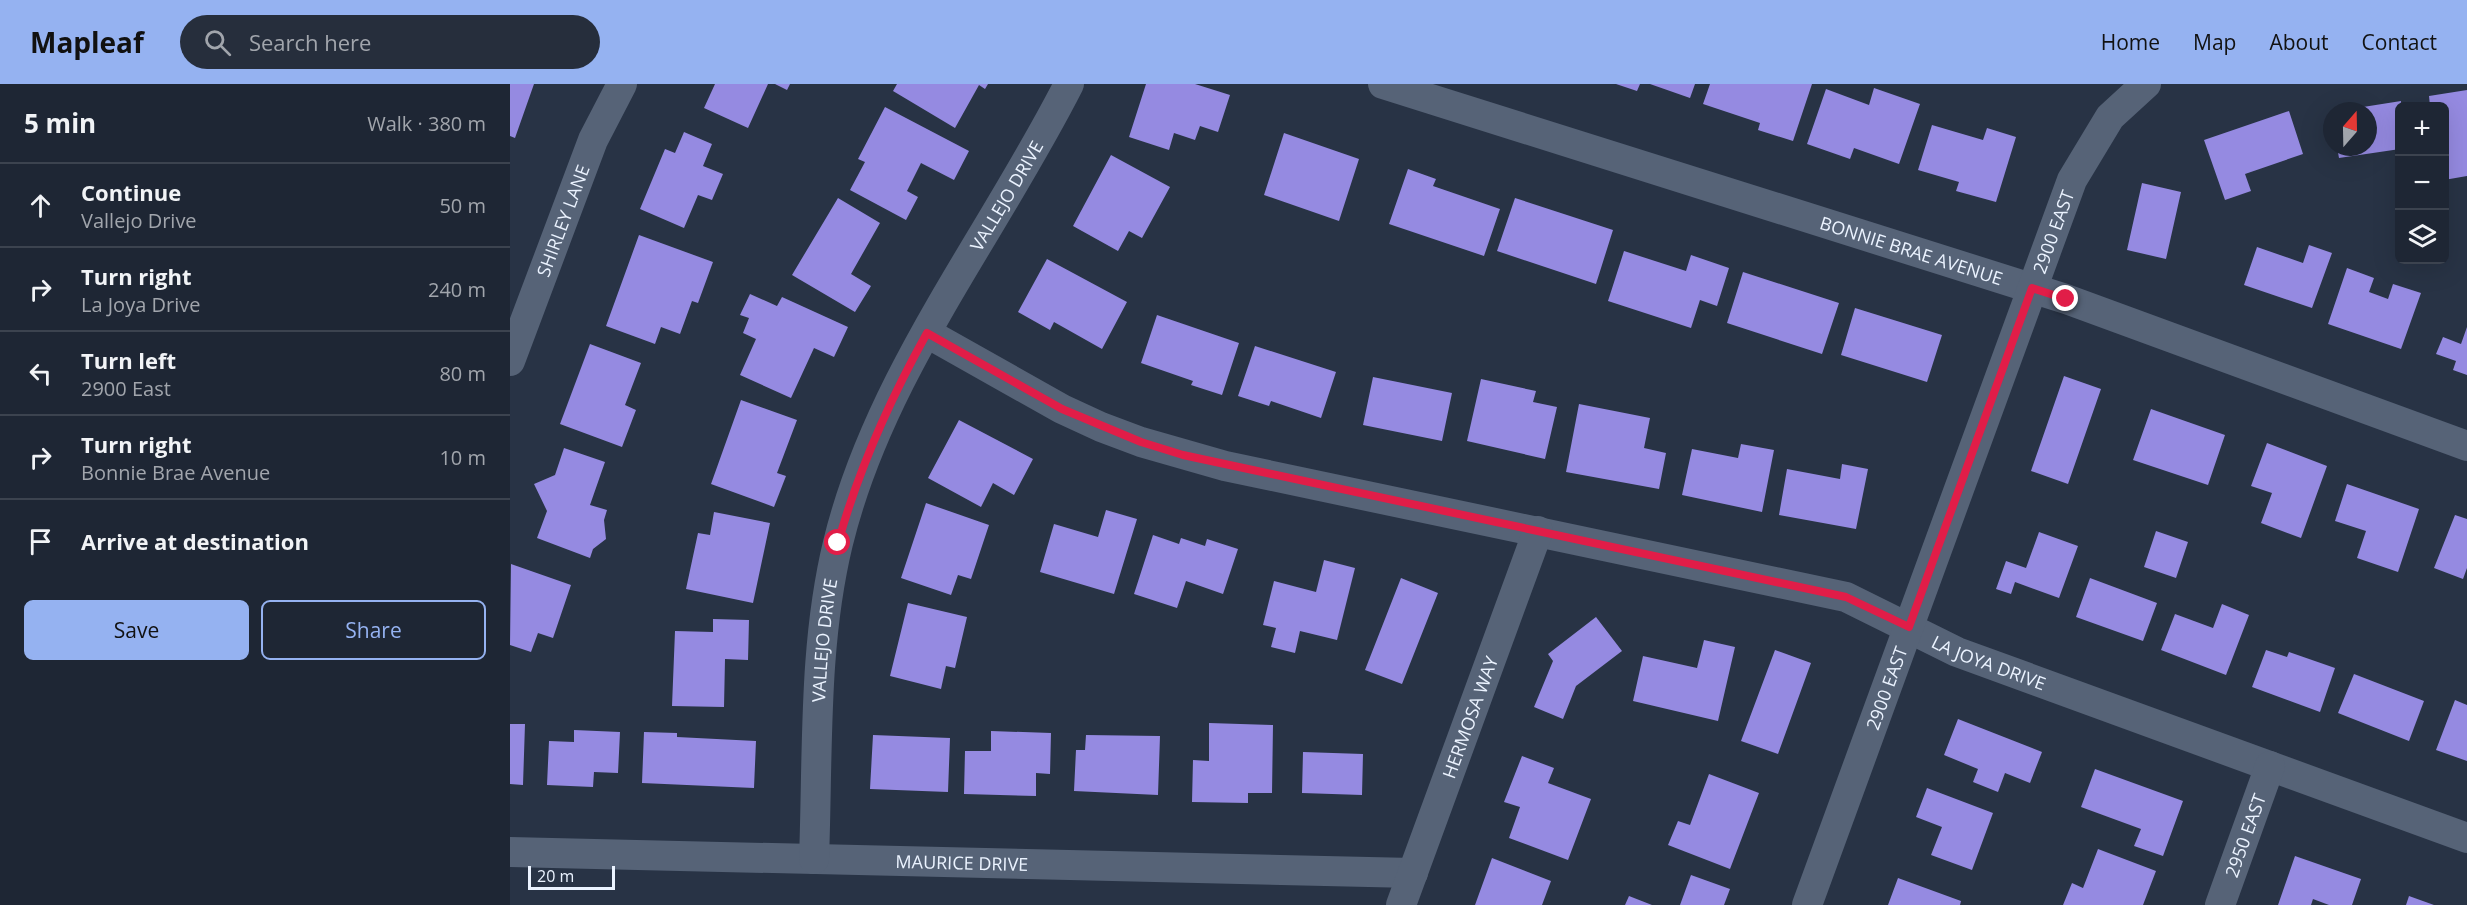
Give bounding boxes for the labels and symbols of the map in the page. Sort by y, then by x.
north arrow [2323,102,2377,156]
street label: VALLEJO DRIVE [964,136,1048,255]
street label: SHIRLEY LANE [531,161,595,280]
street label: 2900 EAST [2027,186,2079,277]
street label: BONNIE BRAE AVENUE [1817,210,2006,290]
route end [2052,285,2078,311]
route start [824,529,850,555]
street label: VALLEJO DRIVE [806,577,842,703]
street label: LA JOYA DRIVE [1928,629,2049,695]
street label: 2900 EAST [1860,643,1913,733]
street label: HERMOSA WAY [1436,652,1504,782]
street label: 2950 EAST [2219,790,2271,880]
street label: MAURICE DRIVE [895,849,1029,876]
scale bar [528,863,615,890]

